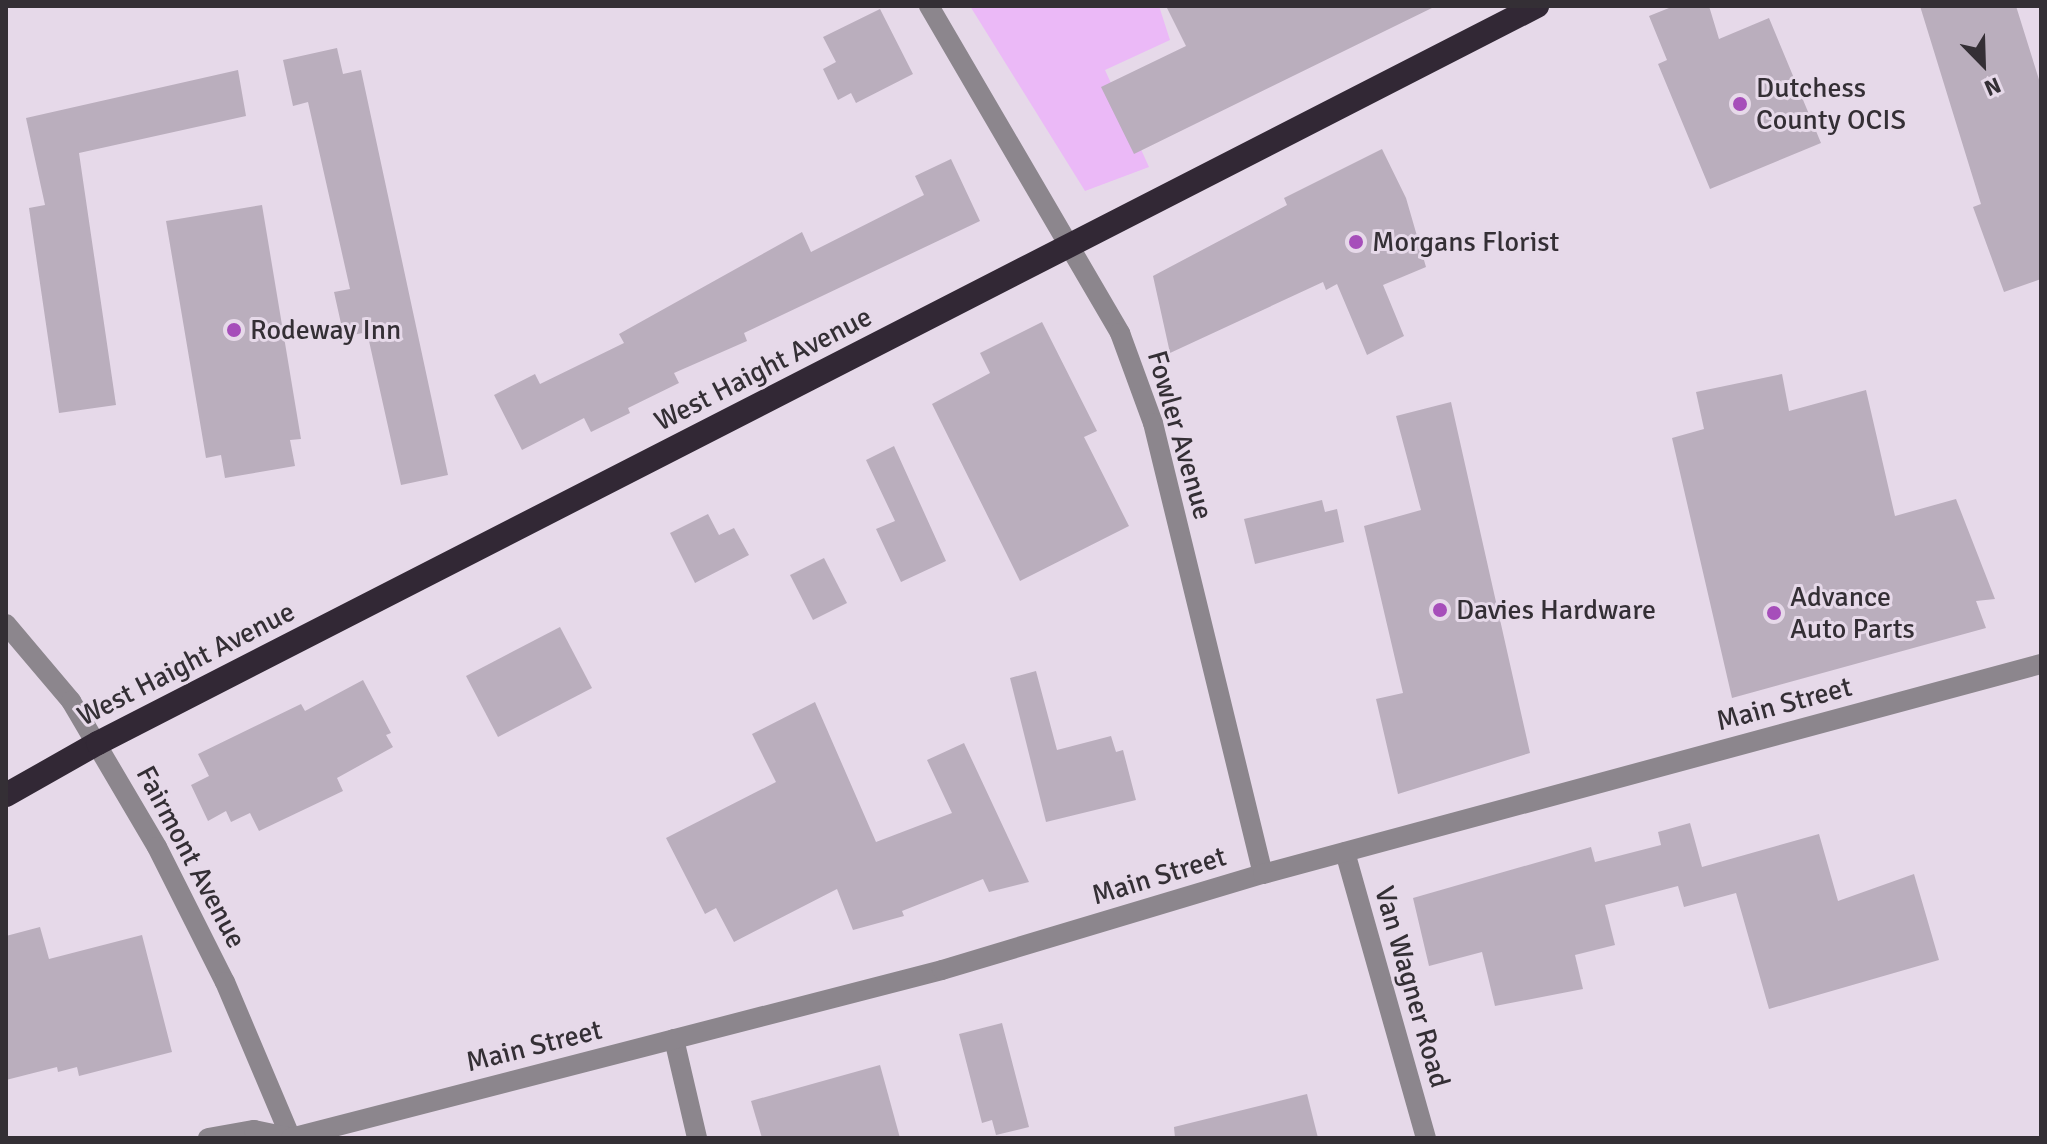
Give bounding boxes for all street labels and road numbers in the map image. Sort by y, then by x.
street label: West Haight Avenue [649,300,877,438]
street label: Fowler Avenue [1140,347,1220,523]
street label: West Haight Avenue [72,595,300,733]
street label: Main Street [1713,670,1855,738]
street label: Fairmont Avenue [129,760,253,954]
street label: Main Street [1088,840,1230,912]
street label: Van Wagner Road [1367,882,1457,1092]
street label: Main Street [463,1013,605,1079]

